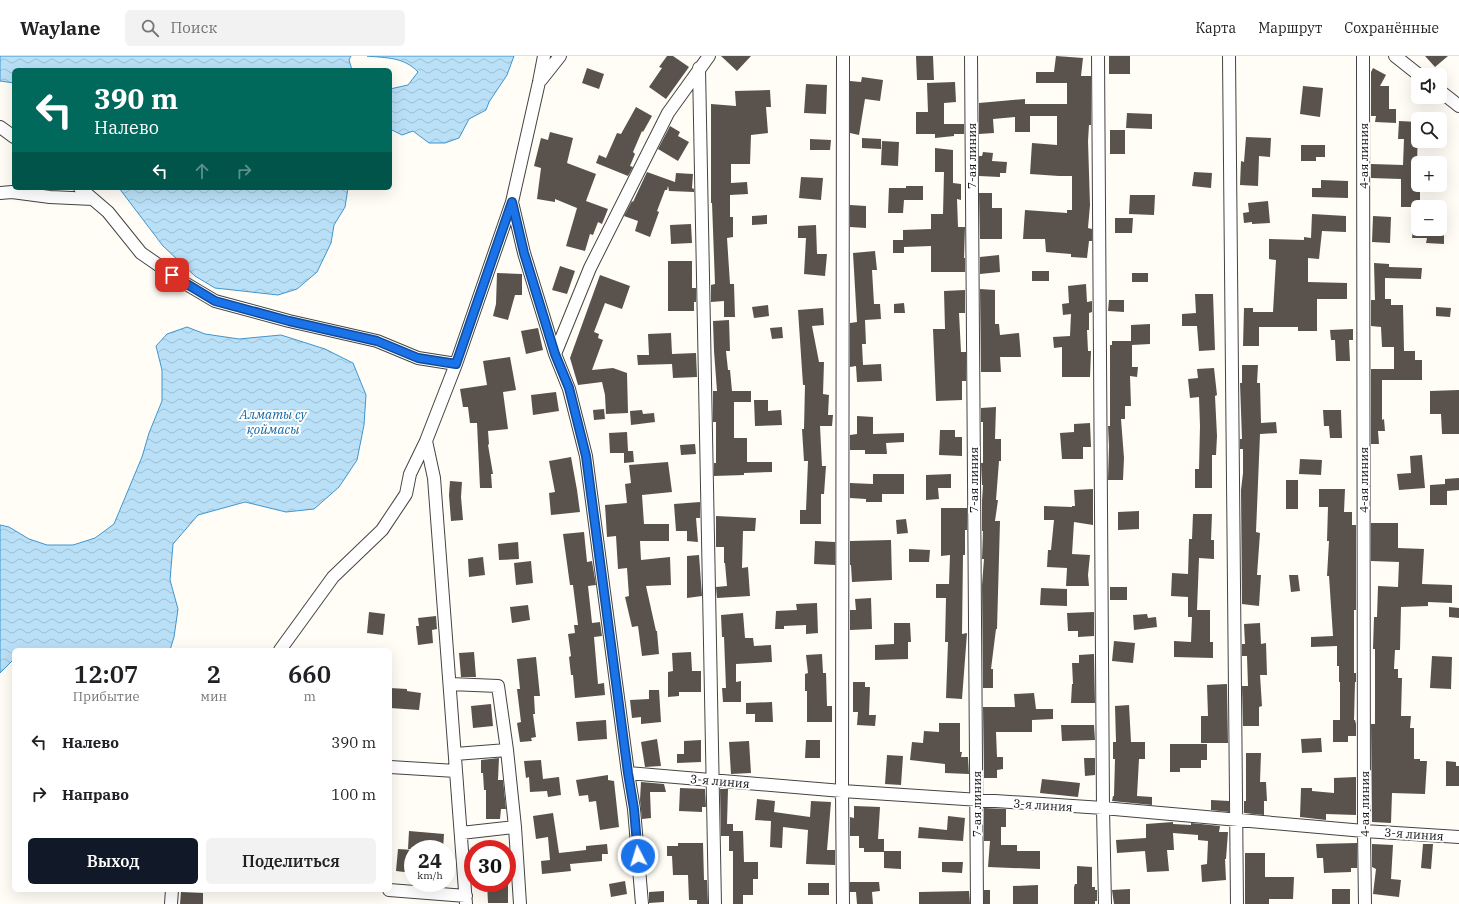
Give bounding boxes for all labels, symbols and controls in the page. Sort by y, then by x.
search box [125,10,405,46]
text: Waylane [20,16,101,40]
icon: search [139,17,161,39]
text: Поиск [171,18,217,37]
text: Карта [1195,19,1236,37]
text: Маршрут [1258,19,1322,37]
text: Сохранённые [1344,19,1439,37]
map controls [1411,68,1447,236]
button: sound [1411,68,1447,104]
text: 390 m [94,80,178,117]
icon: left [28,84,80,136]
button: search [1411,112,1447,148]
text: Налево [94,116,159,139]
street label: 7-ая линия [964,123,979,189]
street label: 4-ая линия [1356,123,1371,189]
button: + [1411,156,1447,192]
icon: left [149,160,171,182]
icon: ahead [191,160,213,182]
icon: right [233,160,255,182]
button: − [1411,200,1447,236]
pin [155,258,189,292]
icon: arrive [161,264,183,286]
water label: Алматы су қоймасы [239,406,308,438]
street label: 7-ая линия [966,447,981,513]
street label: 4-ая линия [1356,447,1371,513]
text: 12:07 [74,658,139,690]
text: 2 [207,658,221,690]
text: 660 [288,658,331,690]
text: Прибытие [73,688,139,705]
text: мин [200,688,227,705]
text: m [303,688,316,705]
icon: left [28,731,50,753]
text: Налево [62,733,119,752]
text: 390 m [331,733,376,752]
street label: 3-я линия [690,771,750,791]
street label: 7-ая линия [969,771,984,837]
street label: 4-ая линия [1357,771,1372,837]
icon: right [28,783,50,805]
text: Направо [62,785,129,804]
text: 100 m [331,785,376,804]
street label: 3-я линия [1013,795,1073,815]
street label: 3-я линия [1384,824,1444,844]
position arrow [617,835,659,877]
button: Выход [28,838,198,884]
button: Поделиться [206,838,376,884]
speed limit sign: 30 [464,840,516,892]
text: 24 [418,847,442,874]
text: km/h [417,869,443,882]

